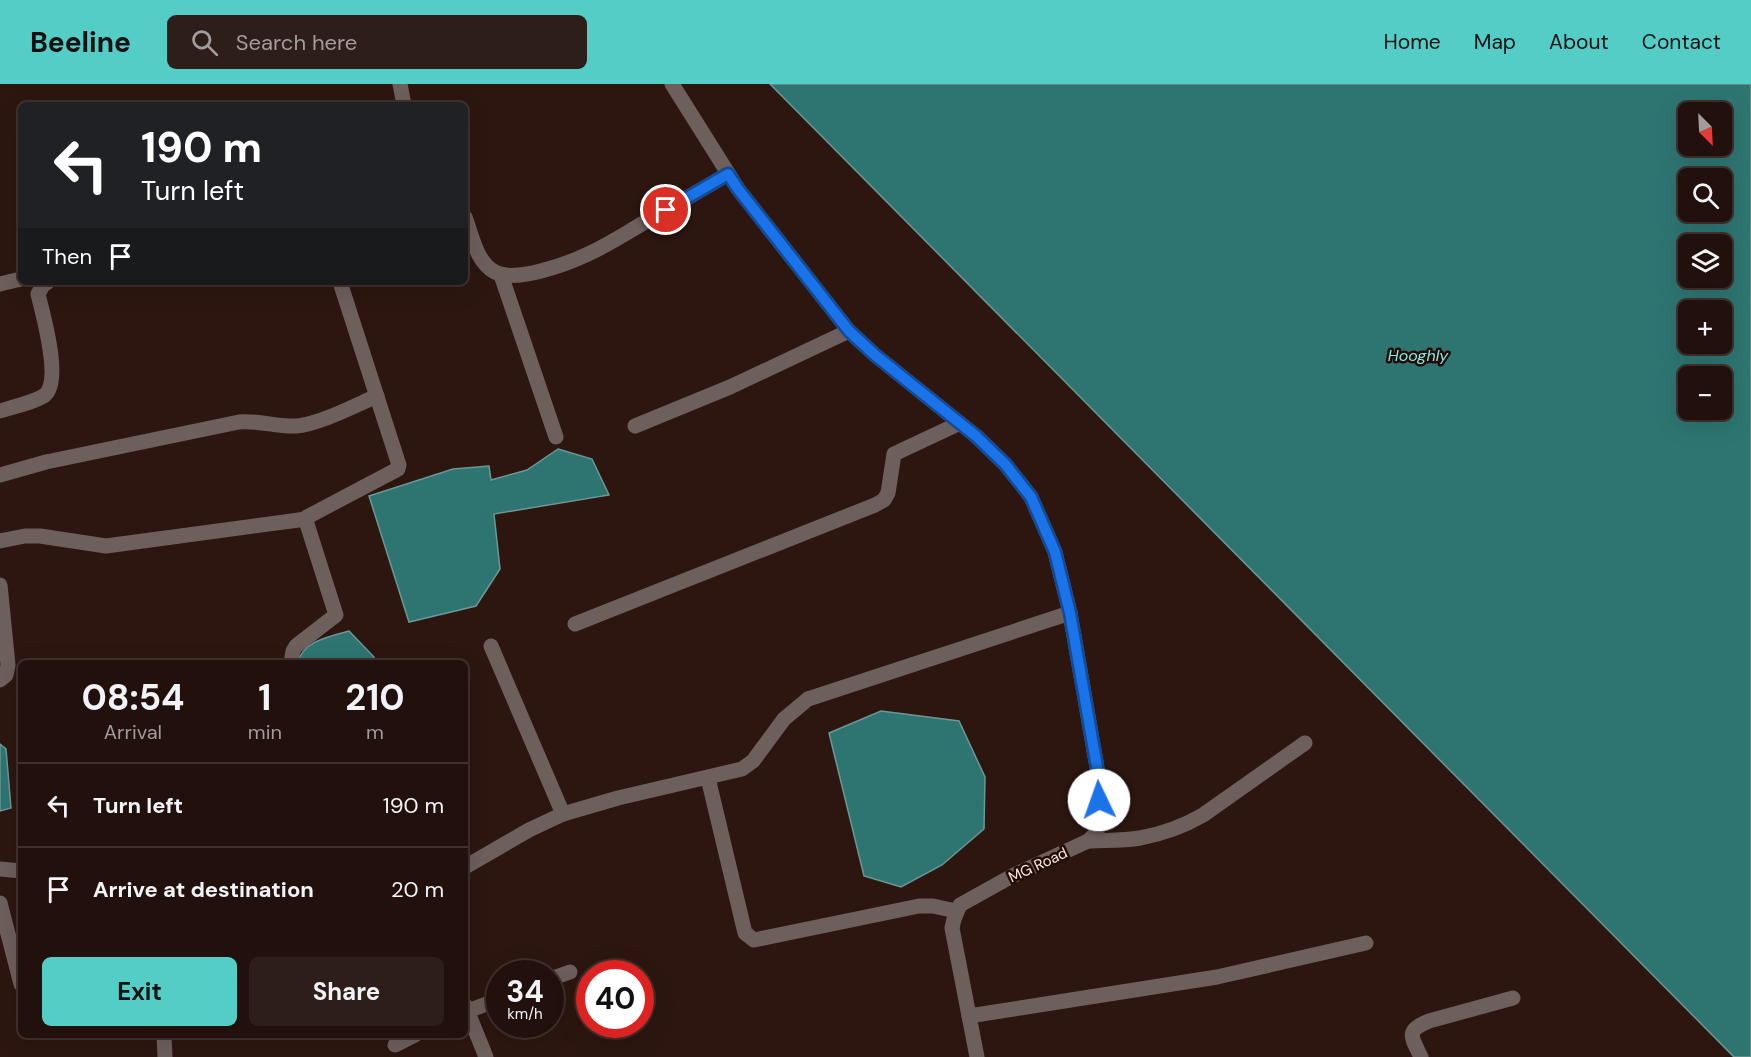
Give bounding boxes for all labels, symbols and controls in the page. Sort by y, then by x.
search box [167,15,587,69]
text: Beeline [30,24,131,61]
icon: search [188,26,221,59]
text: Search here [236,28,357,57]
text: Home [1383,28,1441,56]
text: Map [1474,28,1516,56]
text: About [1549,28,1609,56]
text: Contact [1642,28,1721,56]
north arrow [1678,102,1732,156]
map controls [1678,102,1732,420]
text: 190 m [141,120,262,175]
icon: left [42,126,120,204]
button: search [1678,168,1732,222]
text: Turn left [141,173,244,208]
pin [640,184,691,235]
icon: arrive [649,193,682,226]
button: layers [1678,234,1732,288]
icon: arrive [104,240,137,273]
text: Then [42,242,92,271]
button: + [1678,300,1732,354]
water label: Hooghly [1388,345,1449,366]
button: − [1678,366,1732,420]
text: 08:54 [81,674,184,721]
text: 1 [258,674,271,721]
text: 210 [345,674,405,721]
text: Arrival [104,719,162,745]
text: min [248,719,282,745]
text: m [366,719,384,745]
position arrow [1067,768,1131,832]
icon: left [42,789,75,822]
text: Turn left [93,791,183,820]
text: 190 m [383,791,444,820]
street label: MG Road [1005,843,1071,887]
icon: arrive [42,873,75,906]
text: Arrive at destination [93,875,314,904]
text: 20 m [391,875,444,904]
button: Exit [42,957,237,1026]
button: Share [249,957,444,1026]
speed limit sign: 40 [576,960,654,1038]
text: 34 [506,972,544,1011]
text: km/h [507,1004,543,1024]

